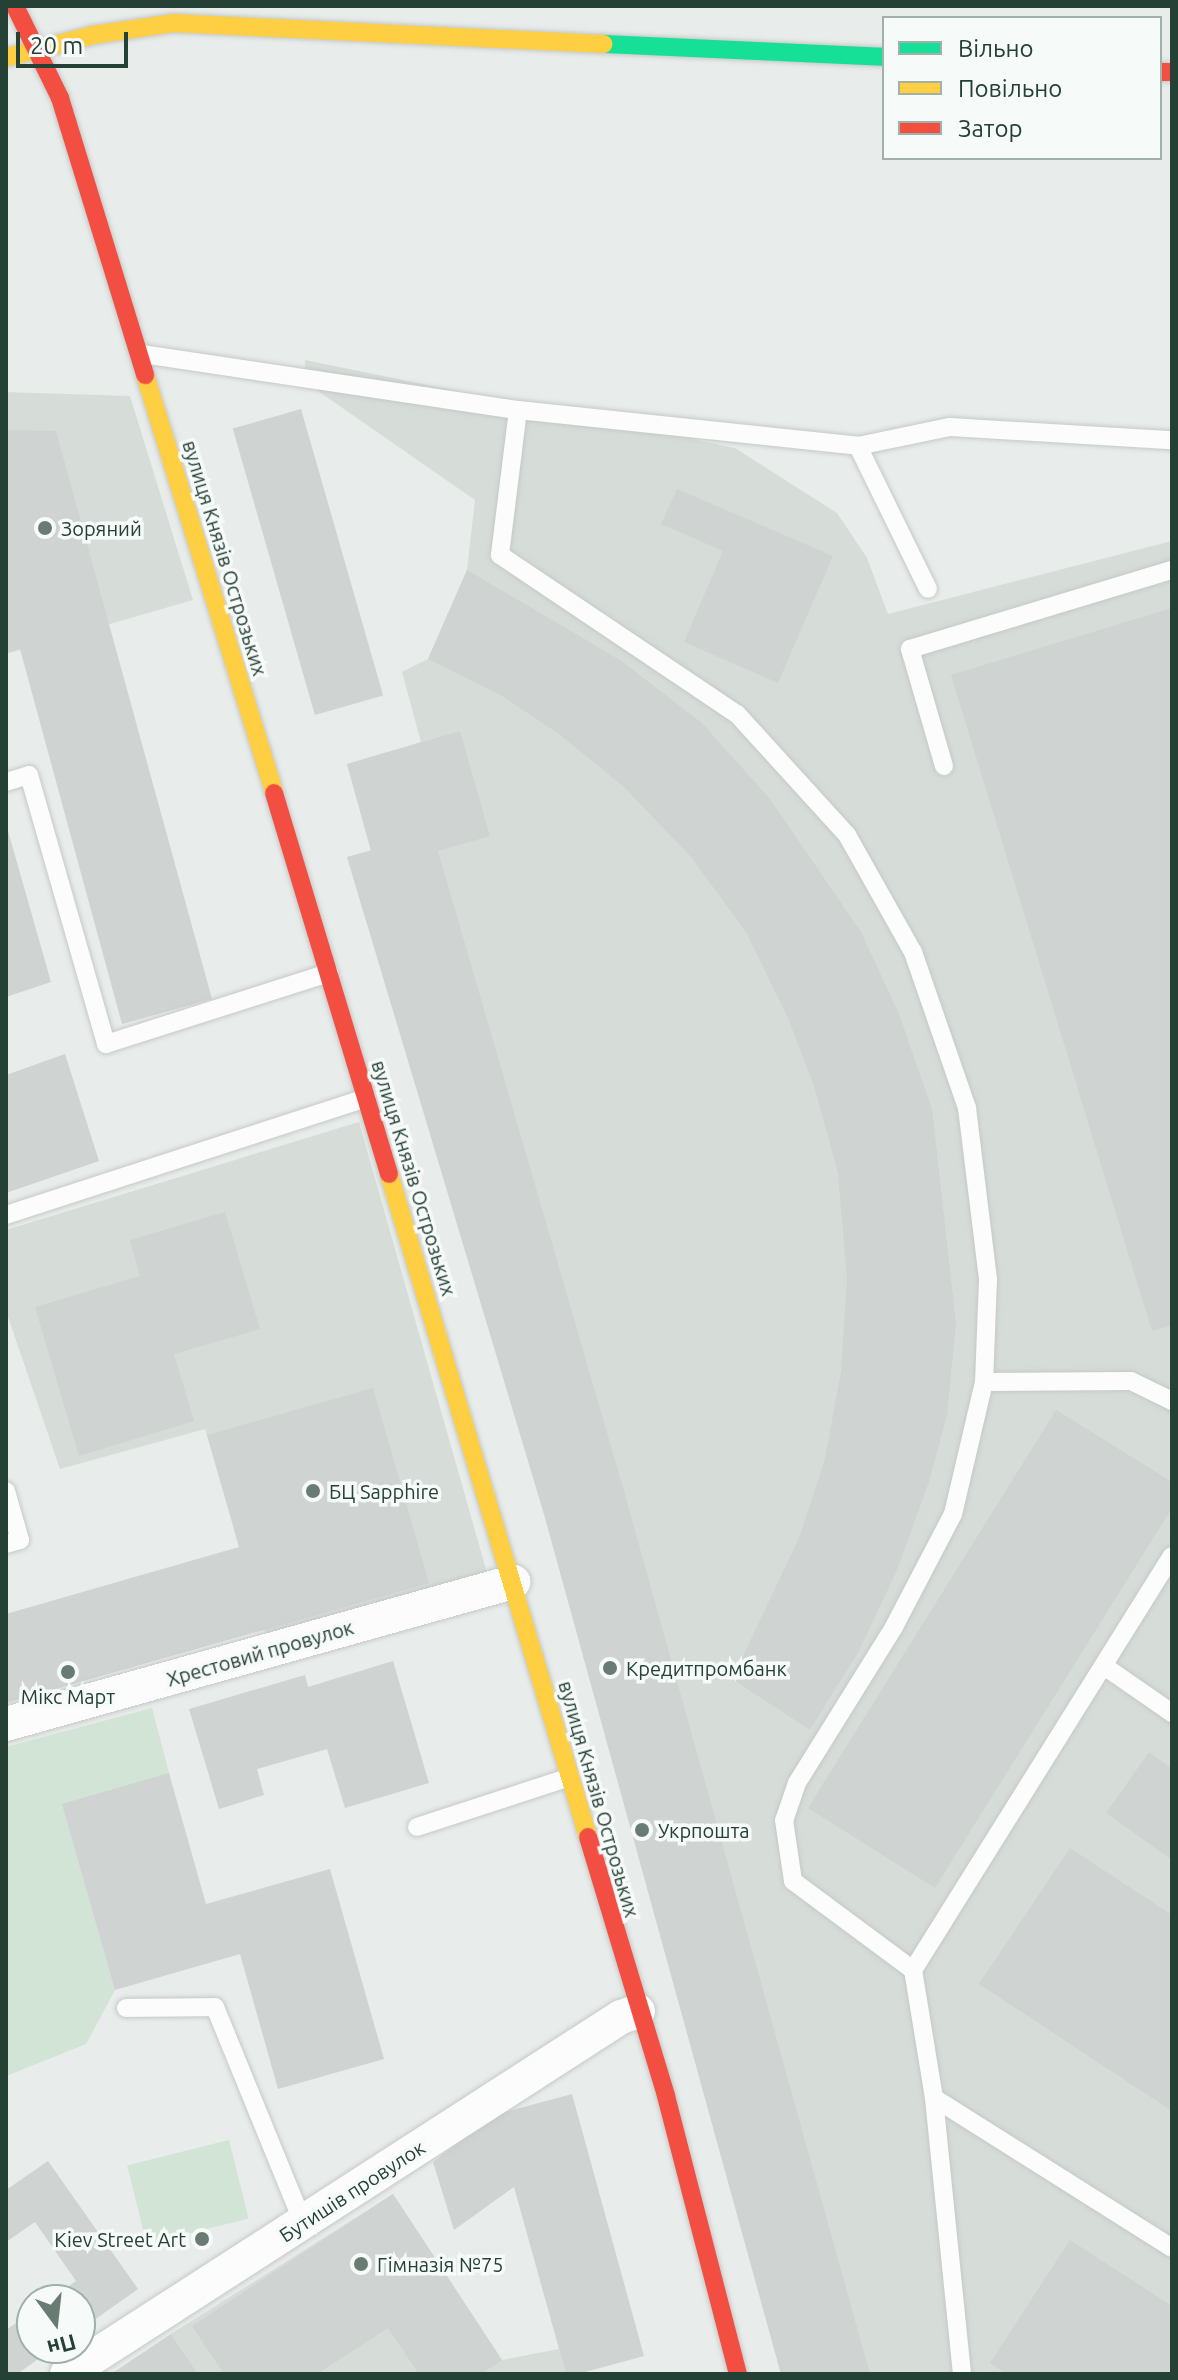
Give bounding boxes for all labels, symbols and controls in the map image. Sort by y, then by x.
scale bar [20,16,132,66]
legend [882,16,1162,160]
text: 20 m [30,32,83,59]
text: Вільно [958,35,1034,62]
text: Повільно [958,75,1062,102]
text: Затор [958,115,1023,142]
street label: вулиця Князів Острозьких [178,437,272,679]
place label: Зоряний [61,516,142,540]
marker: Зоряний [36,519,54,537]
street label: вулиця Князів Острозьких [367,1057,461,1299]
place label: БЦ Sapphire [329,1479,439,1503]
marker: БЦ Sapphire [304,1482,322,1500]
street label: Хрестовий провулок [164,1615,356,1691]
place label: Кредитпромбанк [626,1656,787,1680]
marker: Кредитпромбанк [601,1659,619,1677]
marker: Мікс Март [59,1663,77,1681]
street label: вулиця Князів Острозьких [554,1678,644,1920]
place label: Мікс Март [21,1684,115,1708]
place label: Укрпошта [658,1818,750,1842]
marker: Укрпошта [633,1821,651,1839]
street label: Бутишів провулок [275,2135,429,2247]
place label: Kiev Street Art [54,2227,186,2251]
marker: Kiev Street Art [193,2230,211,2248]
place label: Гімназія №75 [377,2252,503,2276]
marker: Гімназія №75 [352,2255,370,2273]
north arrow [16,2284,96,2364]
text: Пн [45,2330,79,2362]

